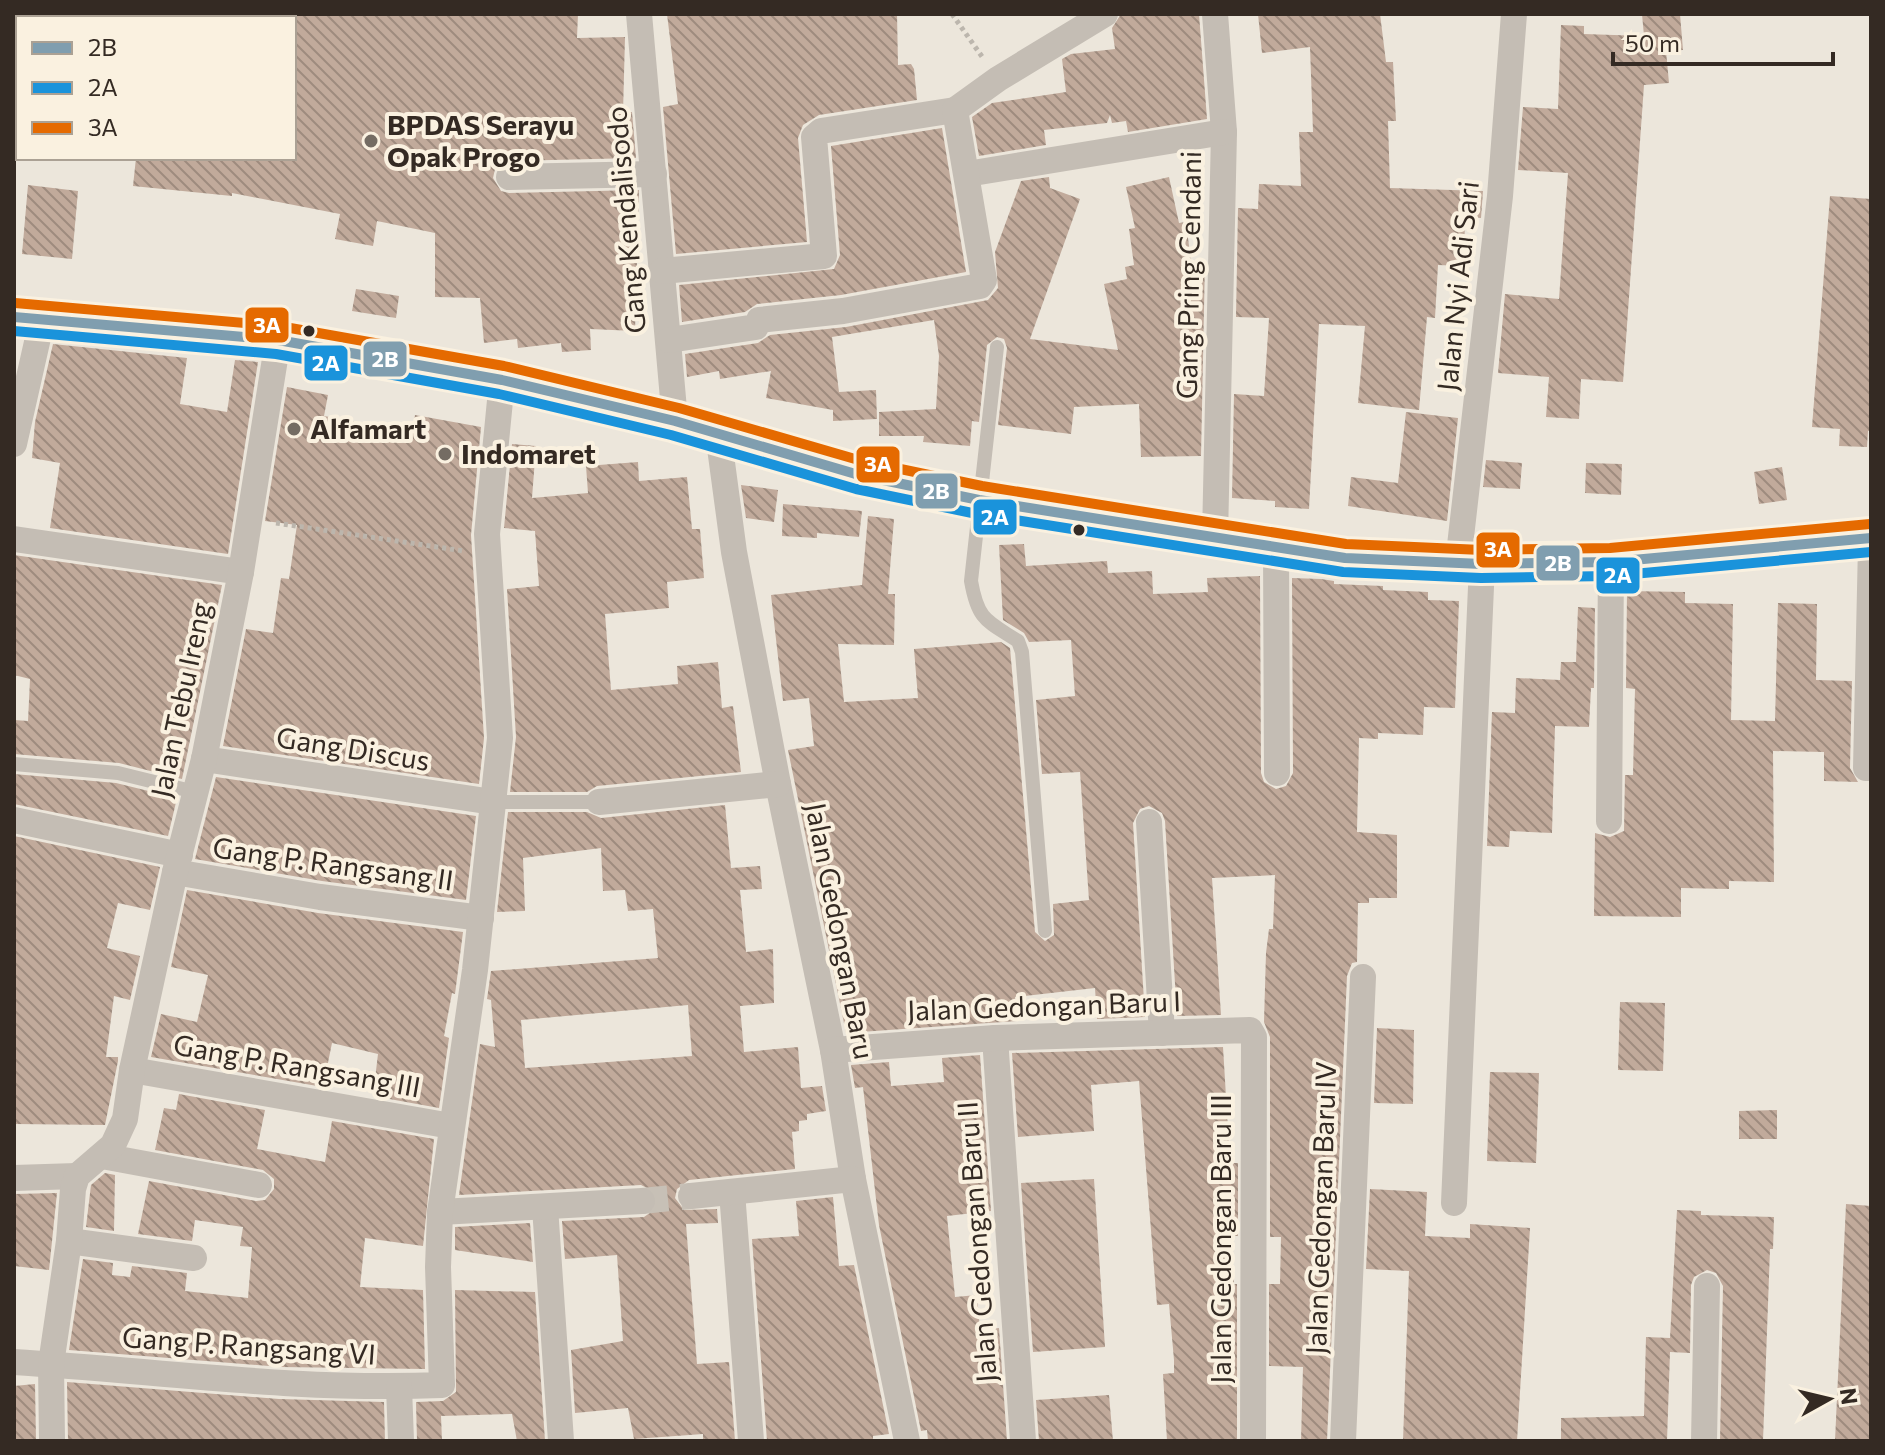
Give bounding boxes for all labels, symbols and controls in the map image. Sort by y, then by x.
legend [16,16,296,160]
scale bar [1613,16,1833,66]
text: 50 m [1625,28,1680,57]
text: 2B [88,32,117,61]
text: 2A [88,72,118,101]
street label: Gang Kendalisodo [598,105,652,335]
place label: BPDAS Serayu Opak Progo [387,107,574,173]
text: 3A [88,112,118,141]
marker: BPDAS Serayu Opak Progo [362,132,380,150]
street label: Gang Pring Cendani [1169,151,1207,399]
street label: Jalan Nyi Adi Sari [1429,179,1485,393]
line badge: 3A [244,306,290,344]
text: 3A [253,311,281,338]
unlabelled marker [301,323,317,339]
line badge: 2B [362,340,408,378]
line badge: 2A [303,344,349,382]
text: 2B [371,345,399,372]
text: 2A [312,349,340,376]
place label: Alfamart [310,411,426,445]
marker: Alfamart [285,420,303,438]
place label: Indomaret [461,436,596,470]
marker: Indomaret [436,445,454,463]
line badge: 3A [855,445,901,484]
text: 3A [864,450,892,477]
line badge: 2B [914,472,959,510]
text: 2B [922,477,950,504]
line badge: 2A [972,498,1018,536]
text: 2A [981,503,1009,530]
unlabelled marker [1071,522,1087,538]
line badge: 3A [1475,531,1521,569]
text: 3A [1484,535,1512,562]
line badge: 2B [1535,544,1581,582]
text: 2B [1544,549,1572,576]
line badge: 2A [1595,556,1641,595]
text: 2A [1604,561,1632,588]
street label: Jalan Tebu Ireng [143,599,217,800]
street label: Gang Discus [274,719,432,777]
street label: Jalan Gedongan Baru [799,800,883,1062]
street label: Gang P. Rangsang II [211,829,456,897]
street label: Jalan Gedongan Baru I [906,983,1181,1027]
street label: Gang P. Rangsang III [171,1027,423,1104]
street label: Jalan Gedongan Baru IV [1298,1061,1342,1355]
street label: Jalan Gedongan Baru III [1203,1094,1237,1384]
street label: Jalan Gedongan Baru II [949,1100,1003,1384]
street label: Gang P. Rangsang VI [121,1319,377,1371]
north arrow [1789,1359,1869,1439]
text: N [1835,1386,1864,1406]

